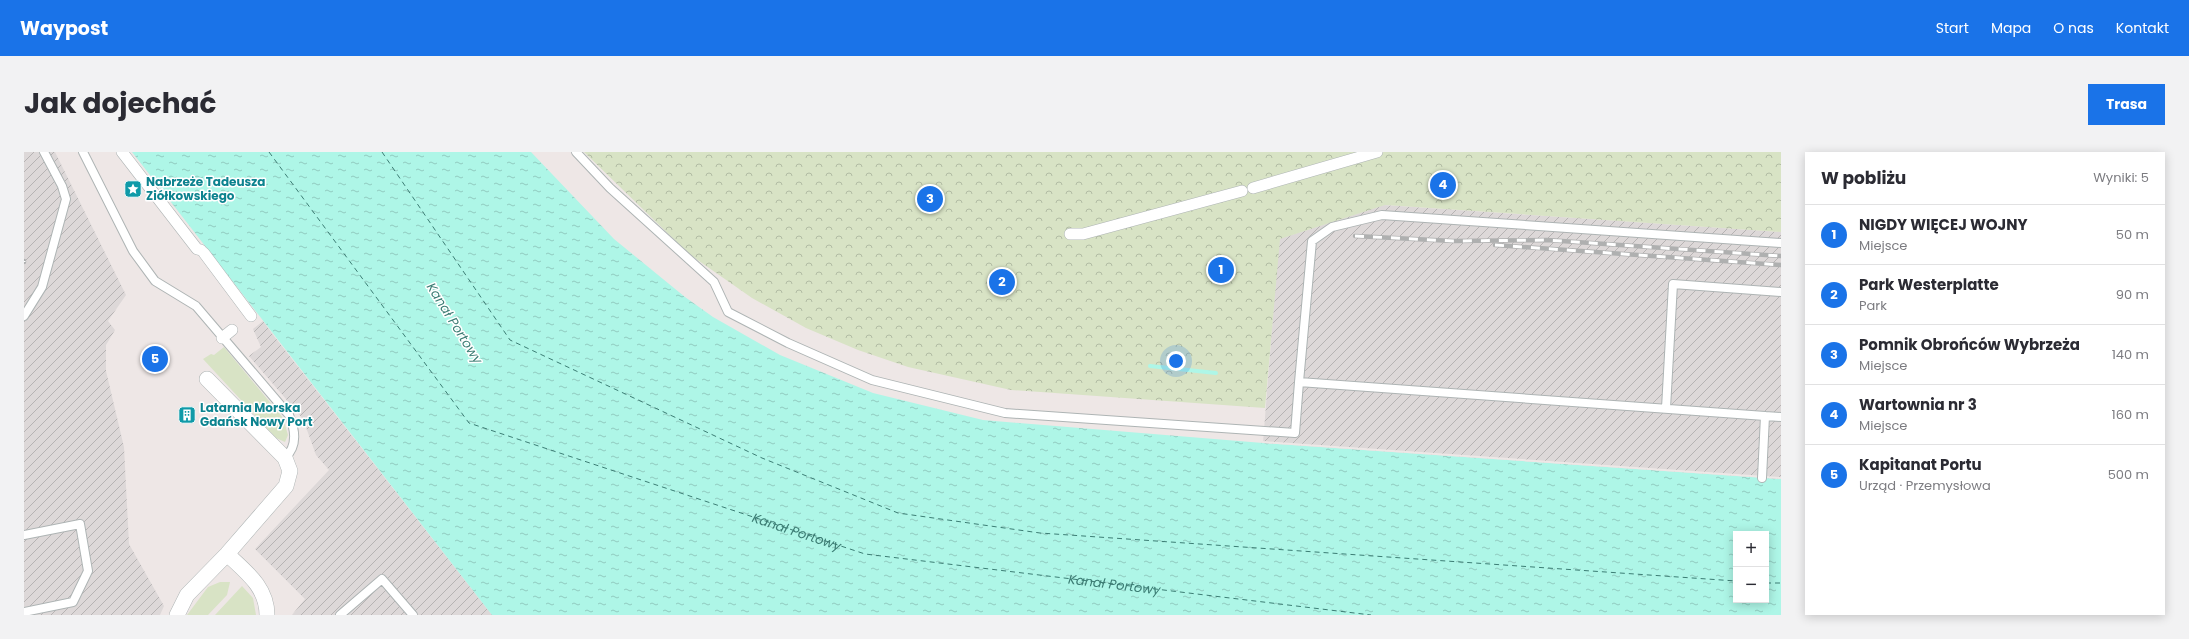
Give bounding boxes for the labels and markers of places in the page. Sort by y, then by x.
pin: 4 [1430,170,1456,200]
place label: Nabrzeże Tadeusza Ziółkowskiego [146,173,265,204]
place icon: Nabrzeże Tadeusza Ziółkowskiego [123,179,143,199]
pin: 3 [917,184,943,214]
pin: 1 [1208,255,1234,285]
pin: 2 [989,267,1015,297]
pin: 5 [142,344,168,374]
place label: Latarnia Morska Gdańsk Nowy Port [200,399,313,430]
building icon: Latarnia Morska Gdańsk Nowy Port [177,405,197,425]

